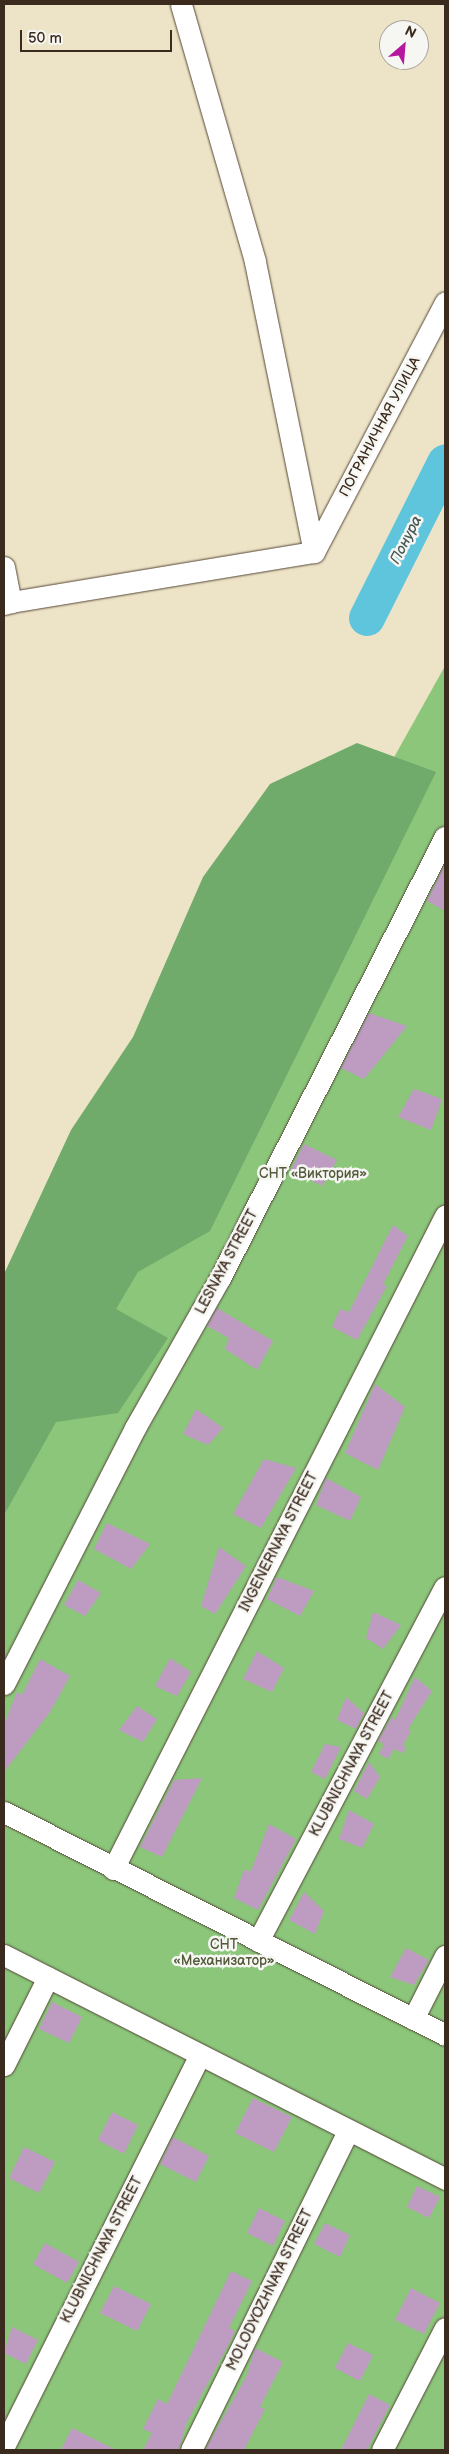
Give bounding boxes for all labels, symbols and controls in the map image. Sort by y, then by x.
scale bar [22,20,175,52]
north arrow [379,20,429,70]
text: N [402,22,419,42]
text: 50 m [28,29,62,48]
street label: ПОГРАНИЧНАЯ УЛИЦА [336,354,424,500]
water label: Понура [386,513,426,567]
park label: СНТ «Виктория» [259,1166,367,1182]
street label: LESNAYA STREET [192,1207,262,1317]
street label: INGENERNAYA STREET [236,1469,322,1615]
street label: KLUBNICHNAYA STREET [306,1688,398,1840]
park label: СНТ «Механизатор» [173,1937,275,1970]
street label: KLUBNICHNAYA STREET [58,2174,146,2326]
street label: MOLODYOZHNAYA STREET [223,2206,317,2374]

